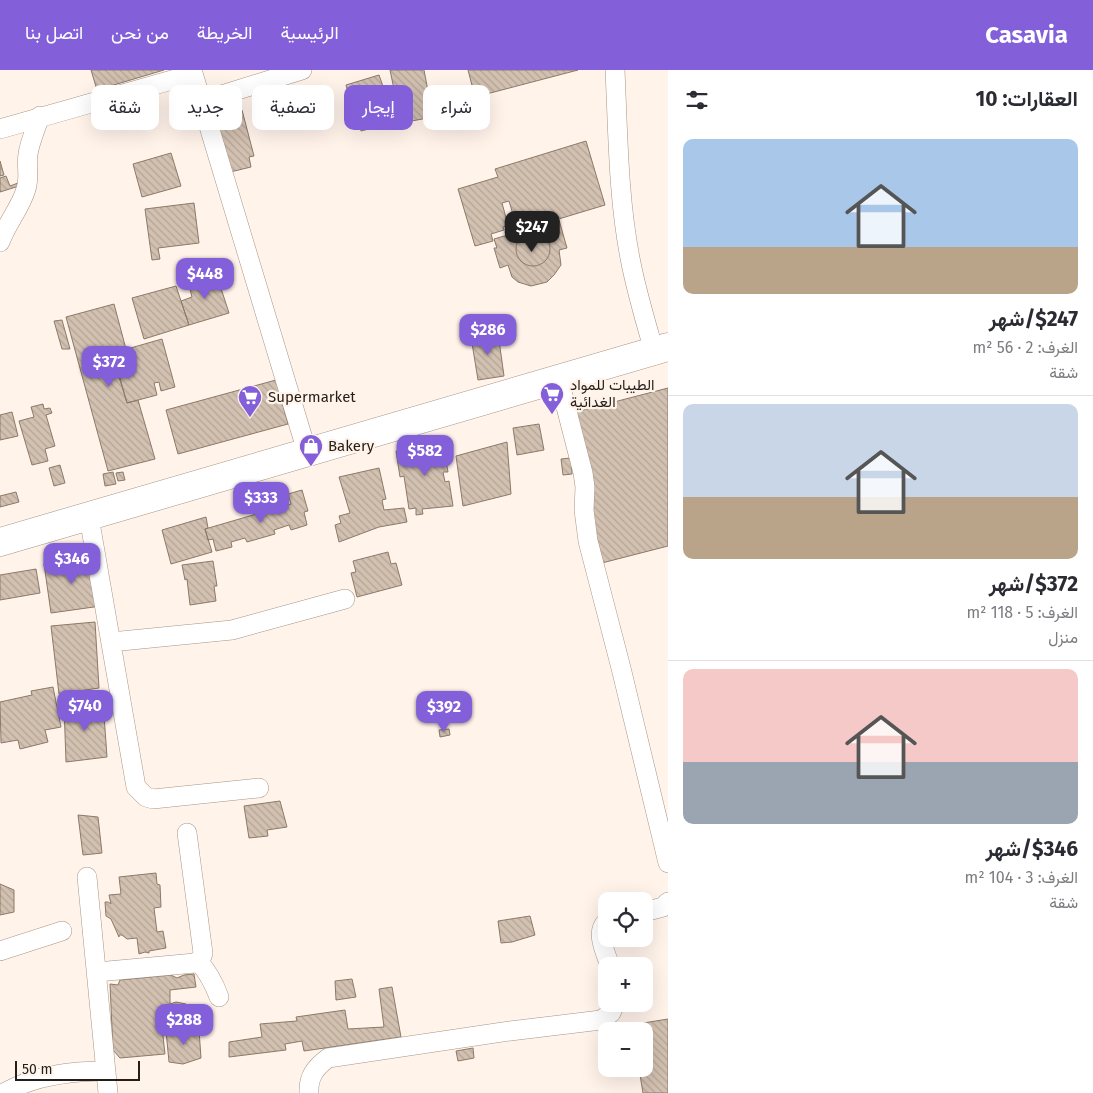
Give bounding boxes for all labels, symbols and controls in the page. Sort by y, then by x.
text: Casavia [985,21,1068,49]
text: اتصل بنا [25,22,83,44]
text: من نحن [111,22,169,44]
text: الخريطة [197,22,253,44]
text: الرئيسية [281,22,339,44]
chip: شقة [91,85,159,130]
chip: جديد [169,85,242,130]
chip: تصفية [252,85,334,130]
chip: إيجار [344,85,413,130]
chip: شراء [423,85,490,130]
icon: filters [683,86,711,114]
text: العقارات: 10 [976,86,1078,112]
icon: home [836,171,926,261]
pin: $247 [502,210,562,253]
text: $247 [516,217,548,236]
pin: $448 [175,258,235,300]
text: $448 [187,264,223,283]
text: $247/شهر [989,306,1078,332]
pin: $286 [458,314,518,356]
text: $286 [470,320,506,339]
text: الغرف: 2 · 56 m² [972,338,1078,357]
pin: $372 [79,346,139,388]
text: $372 [93,352,125,371]
text: شقة [1049,363,1078,382]
place label: الطيبات للمواد الغدائية [570,376,655,411]
supermarket icon: الطيبات للمواد الغدائية [539,381,565,415]
supermarket icon: Supermarket [237,384,263,418]
place label: Supermarket [268,388,356,406]
shop icon: Bakery [298,433,324,467]
pin: $582 [395,434,455,477]
place label: Bakery [328,437,375,455]
icon: home [836,437,926,527]
text: $582 [408,441,442,460]
pin: $333 [231,482,291,524]
text: $333 [244,488,278,507]
pin: $346 [42,542,102,585]
text: $346 [54,549,90,568]
text: $372/شهر [989,571,1078,597]
text: الغرف: 5 · 118 m² [966,603,1078,622]
text: منزل [1048,628,1078,647]
pin: $740 [55,690,115,732]
pin: $392 [414,690,474,733]
text: $740 [68,696,102,715]
text: $392 [427,697,461,716]
icon: home [836,702,926,792]
text: $346/شهر [985,836,1078,862]
text: الغرف: 3 · 104 m² [965,868,1078,887]
map controls [598,892,653,1077]
button: locate [598,892,653,947]
text: شقة [1049,893,1078,912]
button: + [598,957,653,1012]
pin: $288 [154,1004,214,1046]
text: $288 [166,1010,202,1029]
button: − [598,1022,653,1077]
scale bar [15,1058,140,1081]
text: 50 m [22,1061,53,1078]

